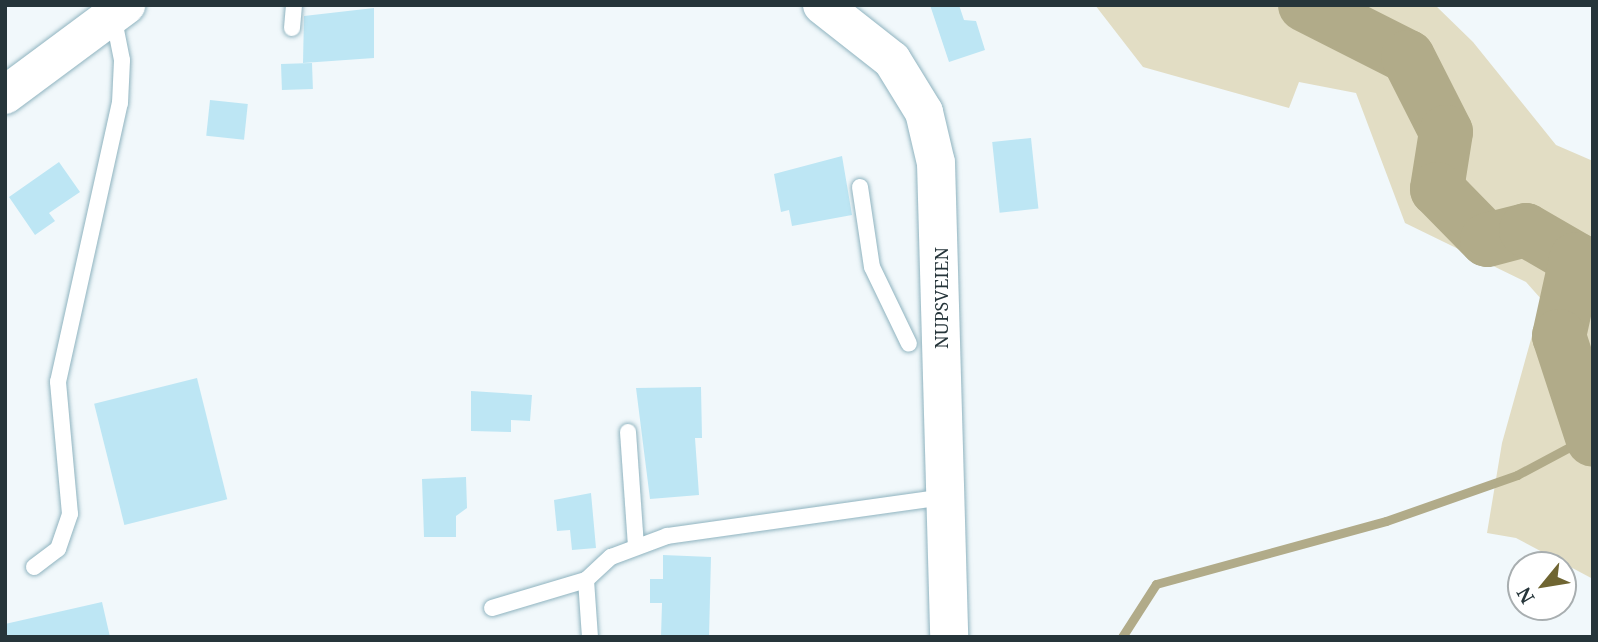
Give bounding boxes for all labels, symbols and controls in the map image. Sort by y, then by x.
street label: NUPSVEIEN [930,247,952,349]
north arrow [1507,551,1577,621]
text: N [1511,583,1541,608]

